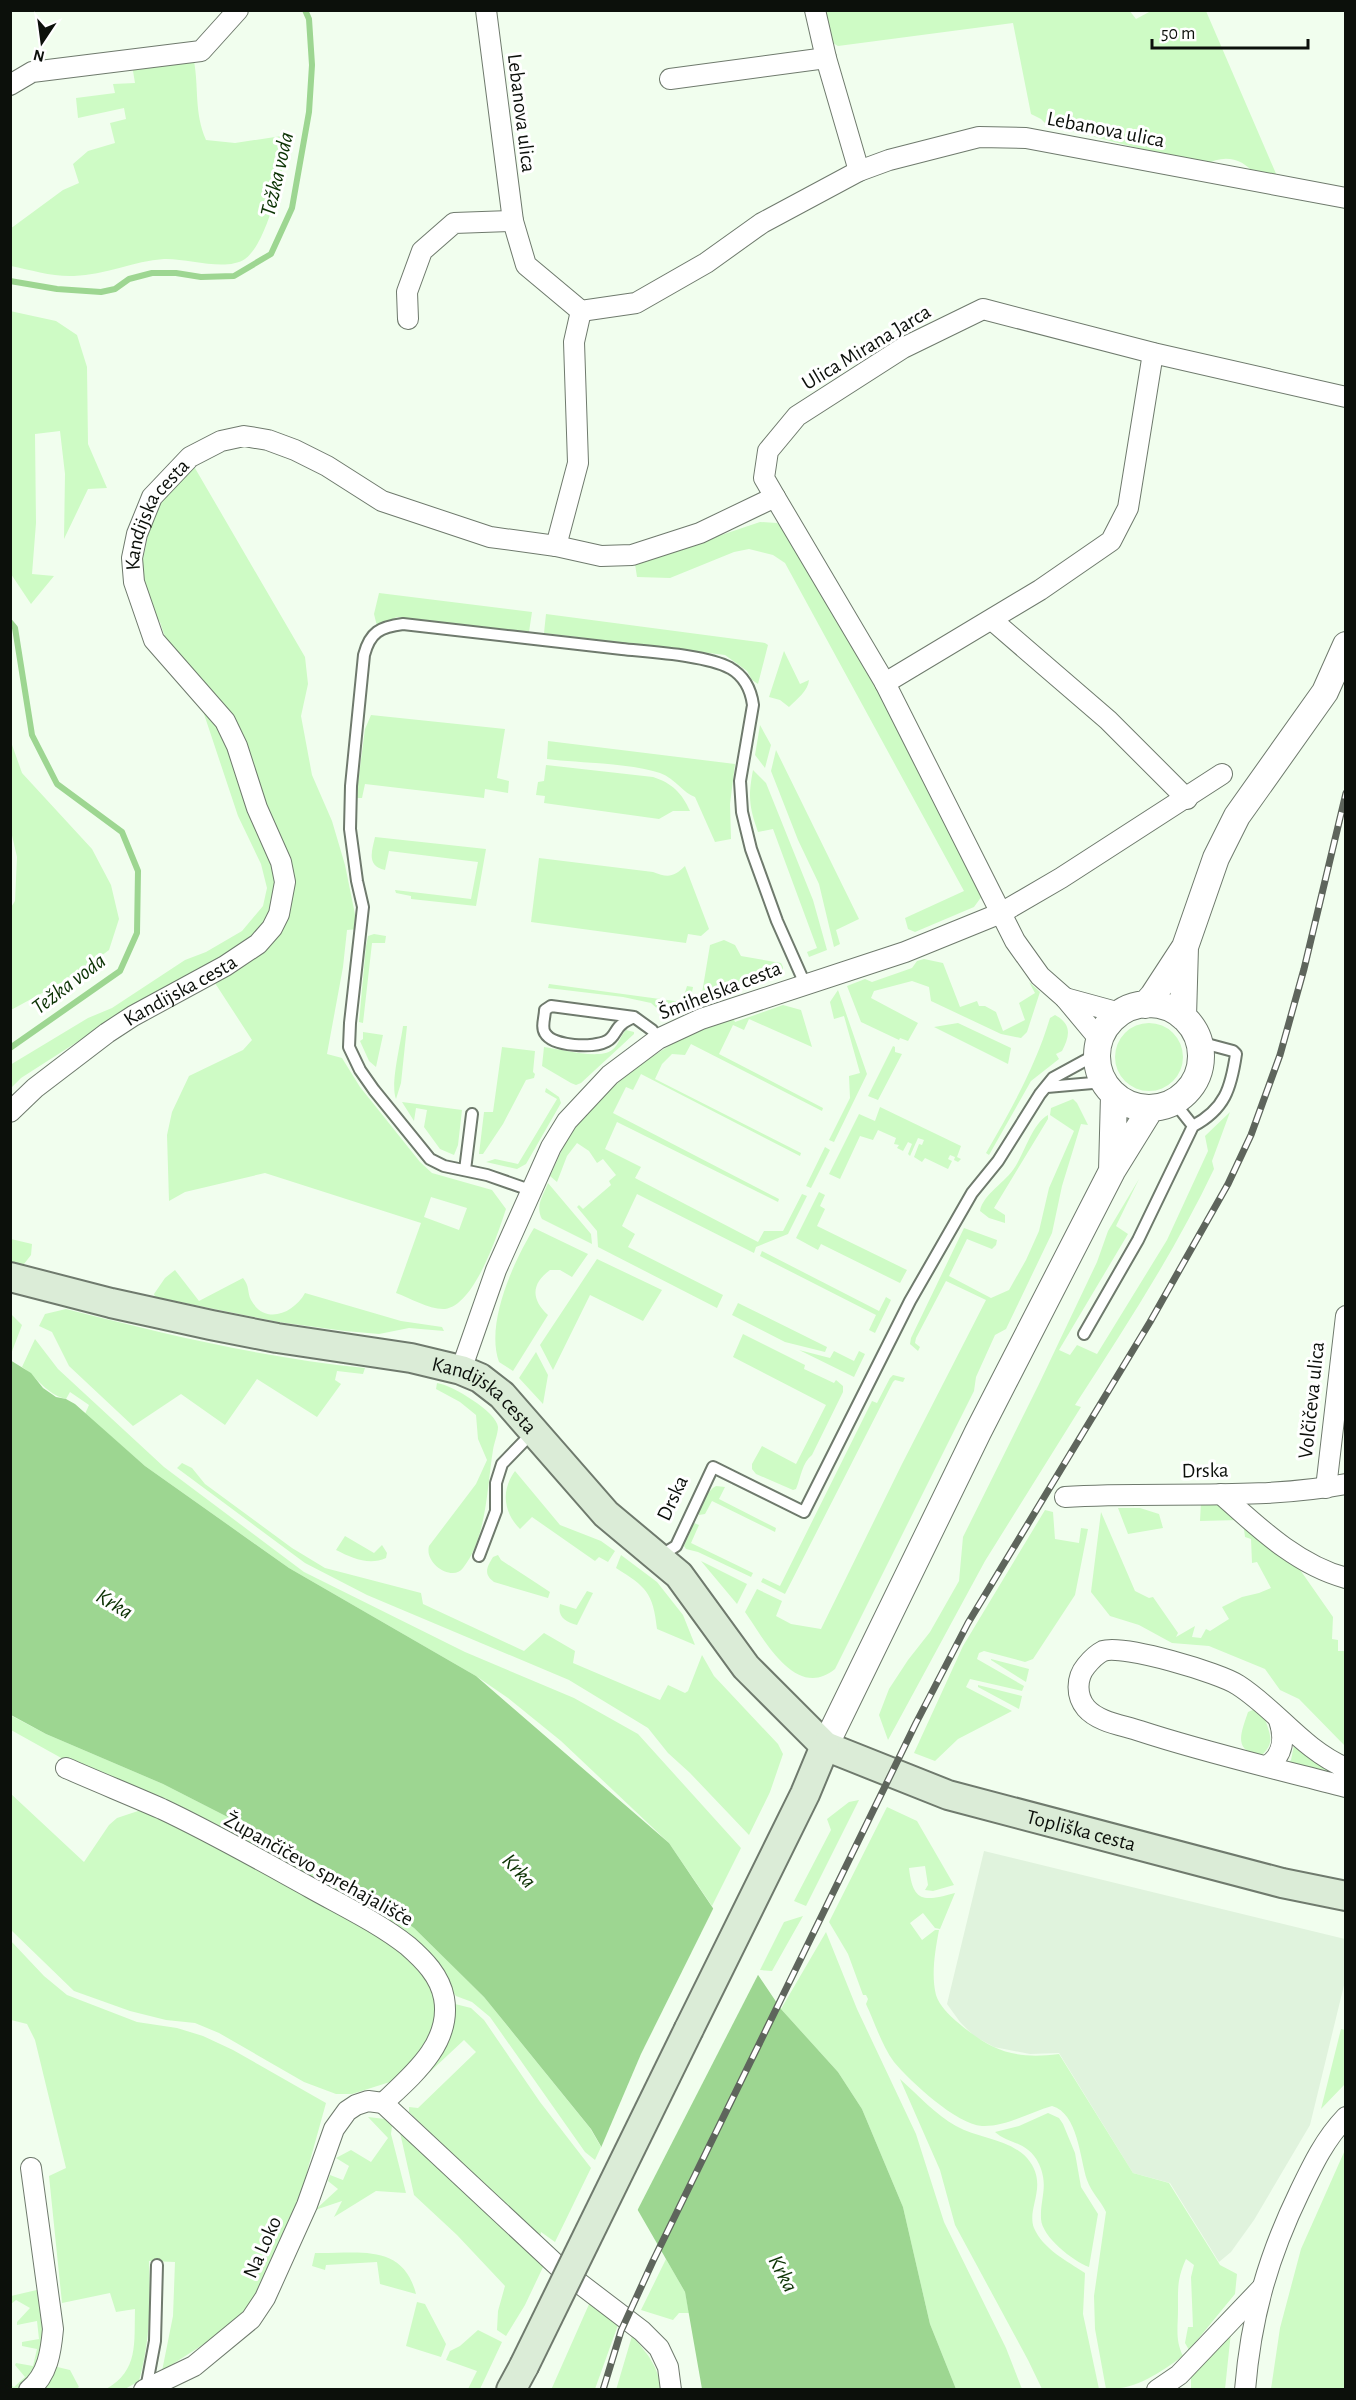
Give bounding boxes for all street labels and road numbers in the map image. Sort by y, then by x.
street label: Lebanova ulica [504,52,539,174]
street label: Lebanova ulica [1045,108,1167,151]
street label: Ulica Mirana Jarca [798,301,935,394]
street label: Kandijska cesta [122,455,194,571]
street label: Kandijska cesta [120,951,241,1030]
street label: Šmihelska cesta [655,956,785,1023]
street label: Volčičeva ulica [1295,1340,1328,1460]
street label: Kandijska cesta [430,1353,541,1438]
street label: Drska [1181,1460,1229,1481]
street label: Drska [653,1472,692,1524]
street label: Topliška cesta [1024,1806,1138,1855]
street label: Župančičevo sprehajališče [221,1807,418,1930]
street label: Na Loko [240,2213,285,2281]

